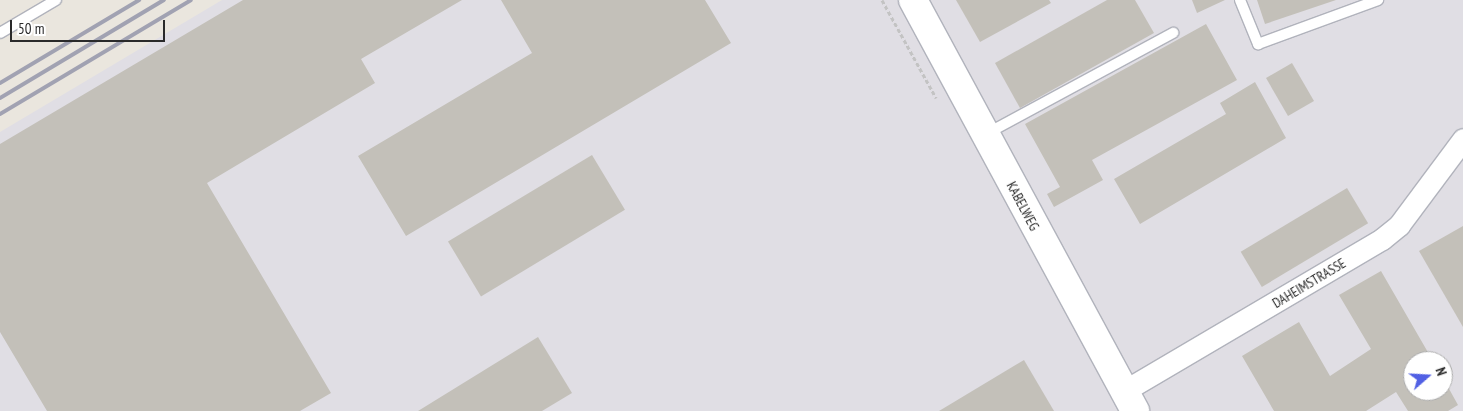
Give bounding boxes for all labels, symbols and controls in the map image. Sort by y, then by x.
scale bar [12,10,168,42]
text: 50 m [18,19,44,38]
street label: KABELWEG [1003,179,1043,233]
street label: DAHEIMSTRASSE [1269,255,1349,311]
north arrow [1403,351,1453,401]
text: N [1431,365,1451,378]

